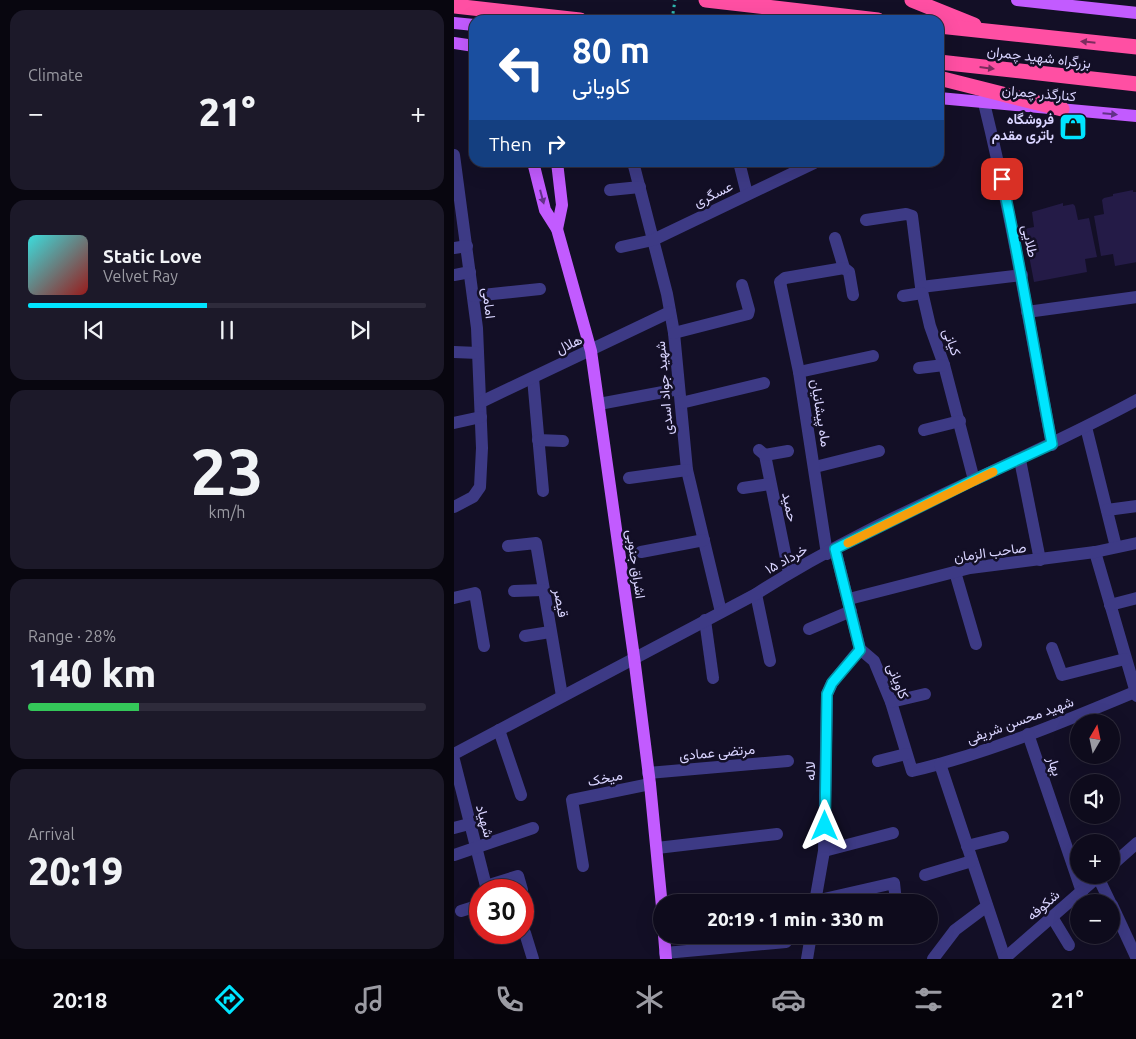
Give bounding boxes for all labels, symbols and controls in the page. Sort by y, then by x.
text: 80 m [572,30,650,70]
icon: left [489,35,554,100]
one-way arrow [1079,38,1095,46]
street label: بزرگراه شهید چمران [986,43,1092,73]
one-way arrow [980,64,996,72]
text: Climate [28,66,83,84]
text: کاویانی [572,73,630,98]
street label: کنارگذر چمران [1001,82,1077,106]
text: 21° [199,91,255,133]
text: − [28,97,44,128]
text: + [410,97,426,128]
one-way arrow [1102,110,1118,118]
place label: فروشگاه باتری مقدم [992,111,1054,144]
shop icon: فروشگاه باتری مقدم [1058,112,1088,142]
icon: right [542,130,570,158]
text: Then [489,133,532,155]
pin [981,158,1023,200]
icon: arrive [988,165,1016,193]
street label: عسگری [691,178,736,211]
one-way arrow [538,190,546,205]
street label: طلایی [1018,223,1041,259]
text: Static Love [103,245,202,267]
text: Velvet Ray [103,267,178,285]
street label: امامی [478,287,499,320]
icon: previous [80,316,108,344]
icon: pause [213,316,241,344]
icon: next [346,316,374,344]
street label: کیانی [939,326,964,358]
street label: هلال [553,331,586,359]
street label: شهید جواد اسدی [652,340,677,436]
street label: ماه پیشانیان [806,378,834,448]
text: 23 [190,434,264,507]
street label: حمید [779,491,801,523]
text: km/h [209,503,245,521]
street label: اشراق جنوبی [622,528,649,600]
street label: صاحب الزمان [953,539,1028,566]
street label: ۱۵ خرداد [762,541,810,578]
street label: قیصر [549,586,571,619]
text: Range · 28% [28,627,116,645]
text: 140 km [28,652,156,694]
street label: کاویانی [883,661,912,702]
street label: شهید محسن شریفی [964,693,1076,748]
north arrow [1070,714,1120,764]
map controls [1070,714,1120,944]
street label: مرتضی عمادی [678,741,756,764]
street label: بهار [1043,753,1066,778]
street label: لاله [802,761,818,781]
street label: میخک [586,767,624,789]
button: sound [1070,774,1120,824]
position arrow [798,799,850,851]
street label: شهیاد [472,803,497,839]
text: Arrival [28,825,75,843]
button: + [1070,834,1120,884]
text: 20:19 [28,850,123,892]
speed limit sign: 30 [469,879,534,944]
street label: شکوفه [1023,886,1063,924]
button: − [1070,894,1120,944]
text: 20:19 · 1 min · 330 m [707,908,884,930]
icon: directions [212,982,247,1017]
icon: music [352,982,387,1017]
icon: phone [492,982,527,1017]
icon: climate [632,982,667,1017]
icon: car [771,982,806,1017]
icon: filters [911,982,946,1017]
text: 20:18 [52,987,107,1012]
text: 21° [1051,987,1084,1012]

